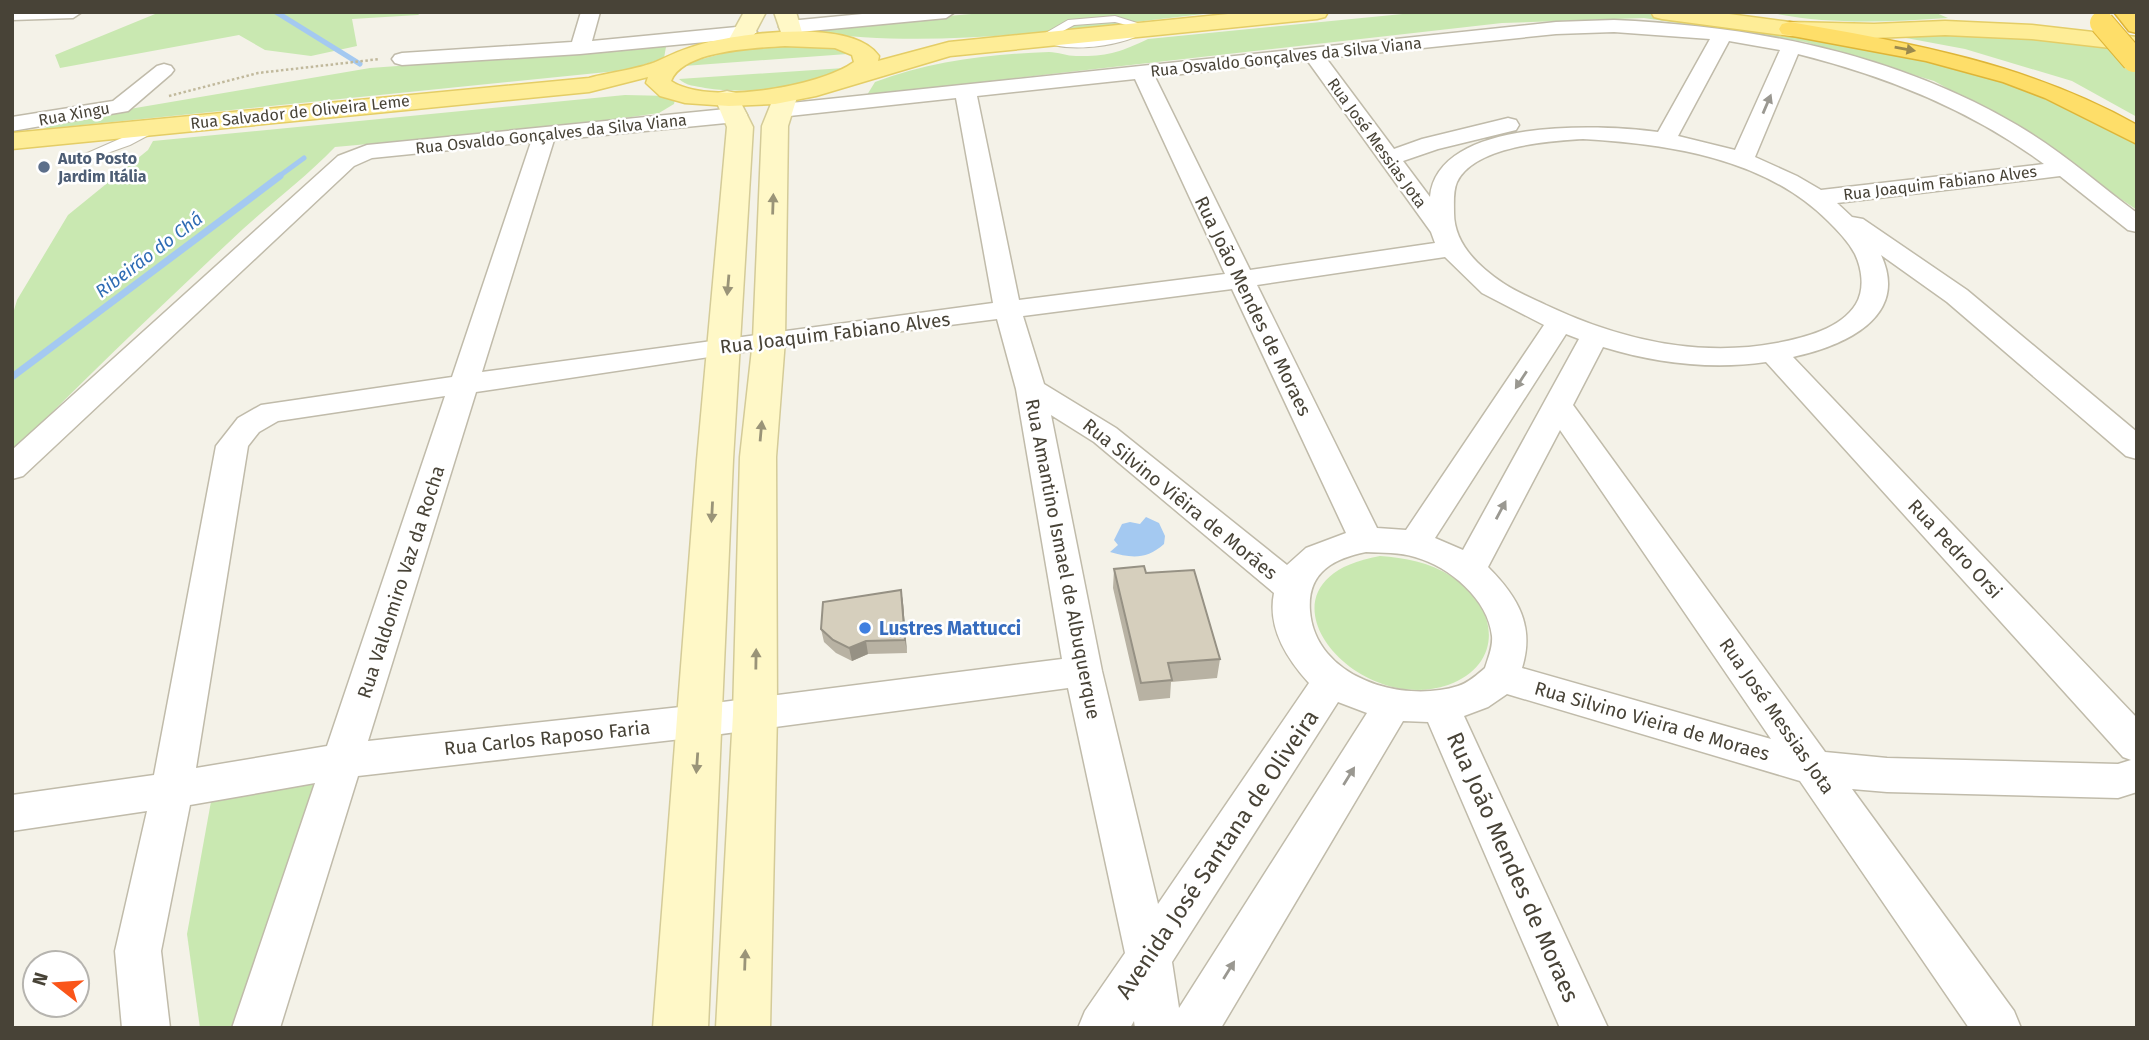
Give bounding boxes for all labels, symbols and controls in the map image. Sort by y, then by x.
street label: Rua Osvaldo Gonçalves da Silva Viana [1149,33,1423,82]
one-way arrow [1894,44,1916,55]
street label: Rua José Messias Jota [1323,74,1431,212]
street label: Rua Salvador de Oliveira Leme [189,91,411,133]
one-way arrow [1761,94,1773,114]
street label: Rua Xingu [37,98,111,130]
street label: Rua Osvaldo Gonçalves da Silva Viana [414,110,688,159]
place label: Auto Posto Jardim Itália [57,149,147,186]
marker: Auto Posto Jardim Itália [36,159,52,175]
street label: Rua Joaquim Fabiano Alves [1842,162,2038,204]
street label: Rua João Mendes de Moraes [1190,192,1316,420]
one-way arrow [767,193,778,215]
water label: Ribeirão do Chá [91,208,207,302]
one-way arrow [722,274,733,296]
street label: Rua Joaquim Fabiano Alves [719,307,951,359]
one-way arrow [1515,370,1528,390]
street label: Rua Amantino Ismael de Albuquerque [1021,397,1105,721]
street label: Rua Silvino Viêira de Morães [1078,413,1282,585]
one-way arrow [755,420,766,442]
street label: Rua Valdomiro Vaz da Rocha [352,463,450,701]
street label: Rua Pedro Orsi [1903,495,2007,603]
one-way arrow [1495,500,1507,520]
one-way arrow [706,501,717,523]
place label: Lustres Mattucci [879,617,1021,640]
marker: Lustres Mattucci [857,620,873,636]
street label: Rua José Messias Jota [1714,634,1840,798]
one-way arrow [750,648,762,670]
street label: Rua Silvino Vieira de Moraes [1532,676,1772,766]
street label: Avenida José Santana de Oliveira [1110,704,1324,1004]
street label: Rua Carlos Raposo Faria [443,716,651,760]
street label: Rua João Mendes de Moraes [1441,728,1585,1006]
one-way arrow [691,753,702,775]
one-way arrow [1342,766,1355,786]
one-way arrow [740,948,751,970]
north arrow [21,949,91,1019]
one-way arrow [1223,960,1236,979]
text: N [27,970,53,989]

